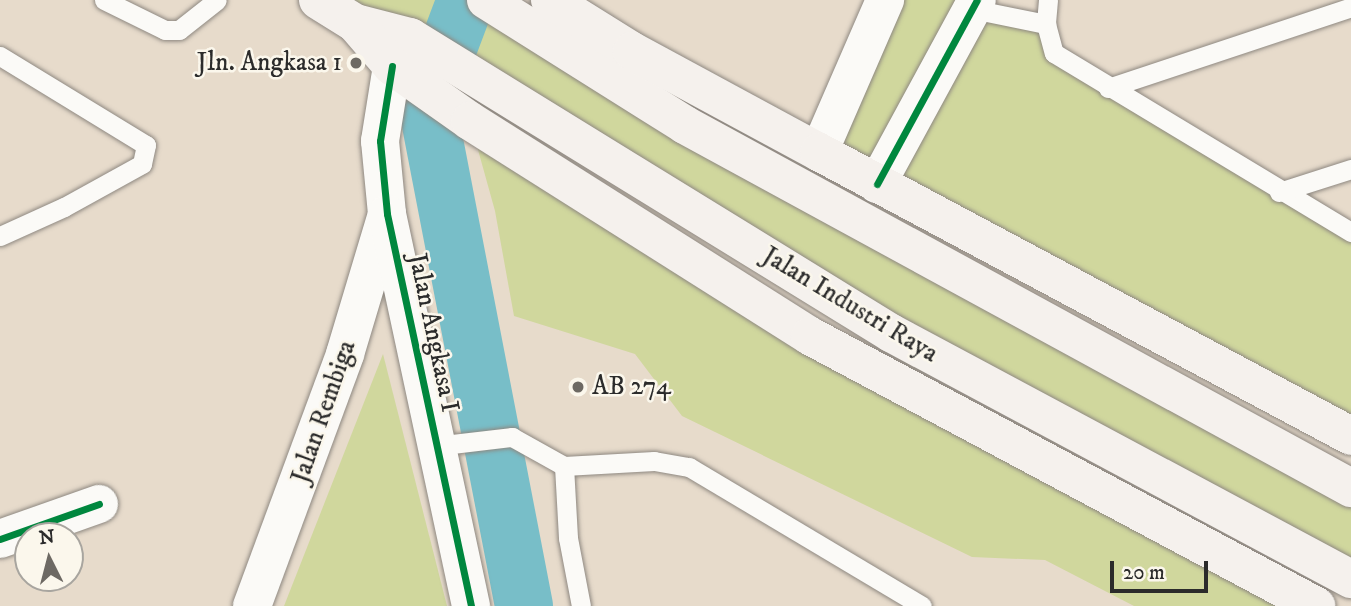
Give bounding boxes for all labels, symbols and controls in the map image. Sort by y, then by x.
place label: Jln. Angkasa 1 [197,47,342,79]
marker: Jln. Angkasa 1 [348,55,364,71]
street label: Jalan Industri Raya [757,240,943,370]
street label: Jalan Angkasa I [401,251,465,415]
street label: Jalan Rembiga [285,337,363,487]
place label: AB 274 [592,371,671,403]
marker: AB 274 [570,379,586,395]
north arrow [14,522,84,592]
text: N [38,525,56,550]
scale bar [1113,546,1211,590]
text: 20 m [1123,560,1165,586]

